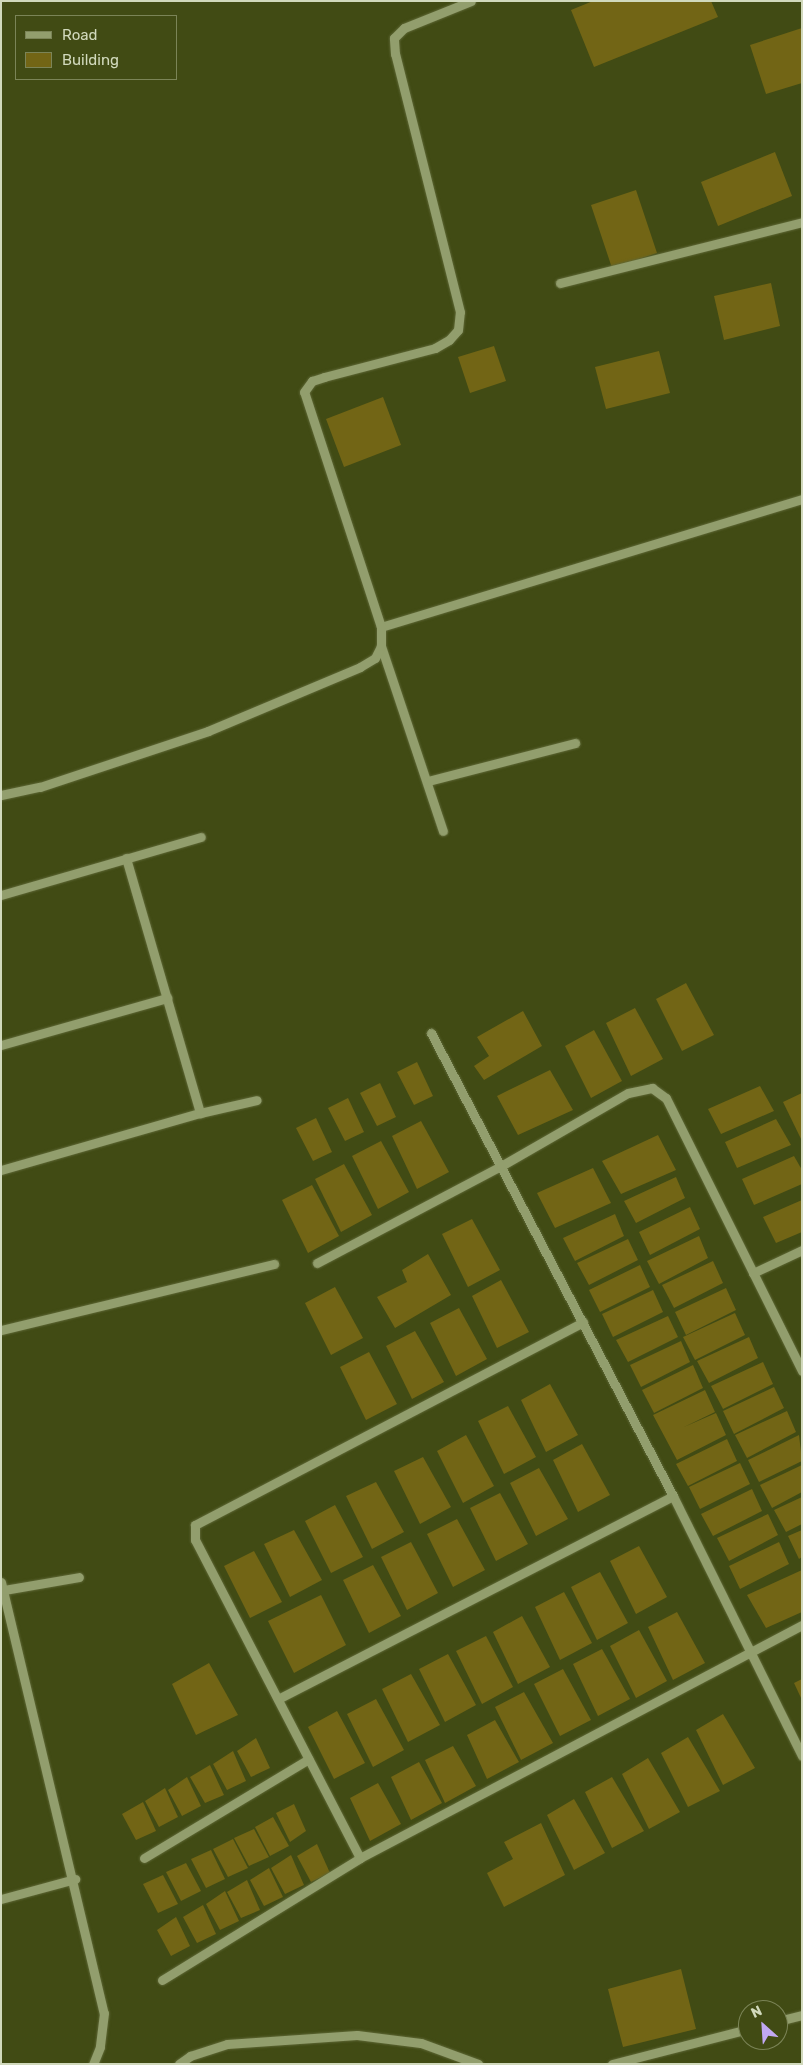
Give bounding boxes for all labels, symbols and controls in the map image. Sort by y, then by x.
legend [15,15,178,80]
text: Road [62,26,98,44]
text: Building [62,51,119,69]
north arrow [738,2000,788,2050]
text: N [748,2002,765,2022]

